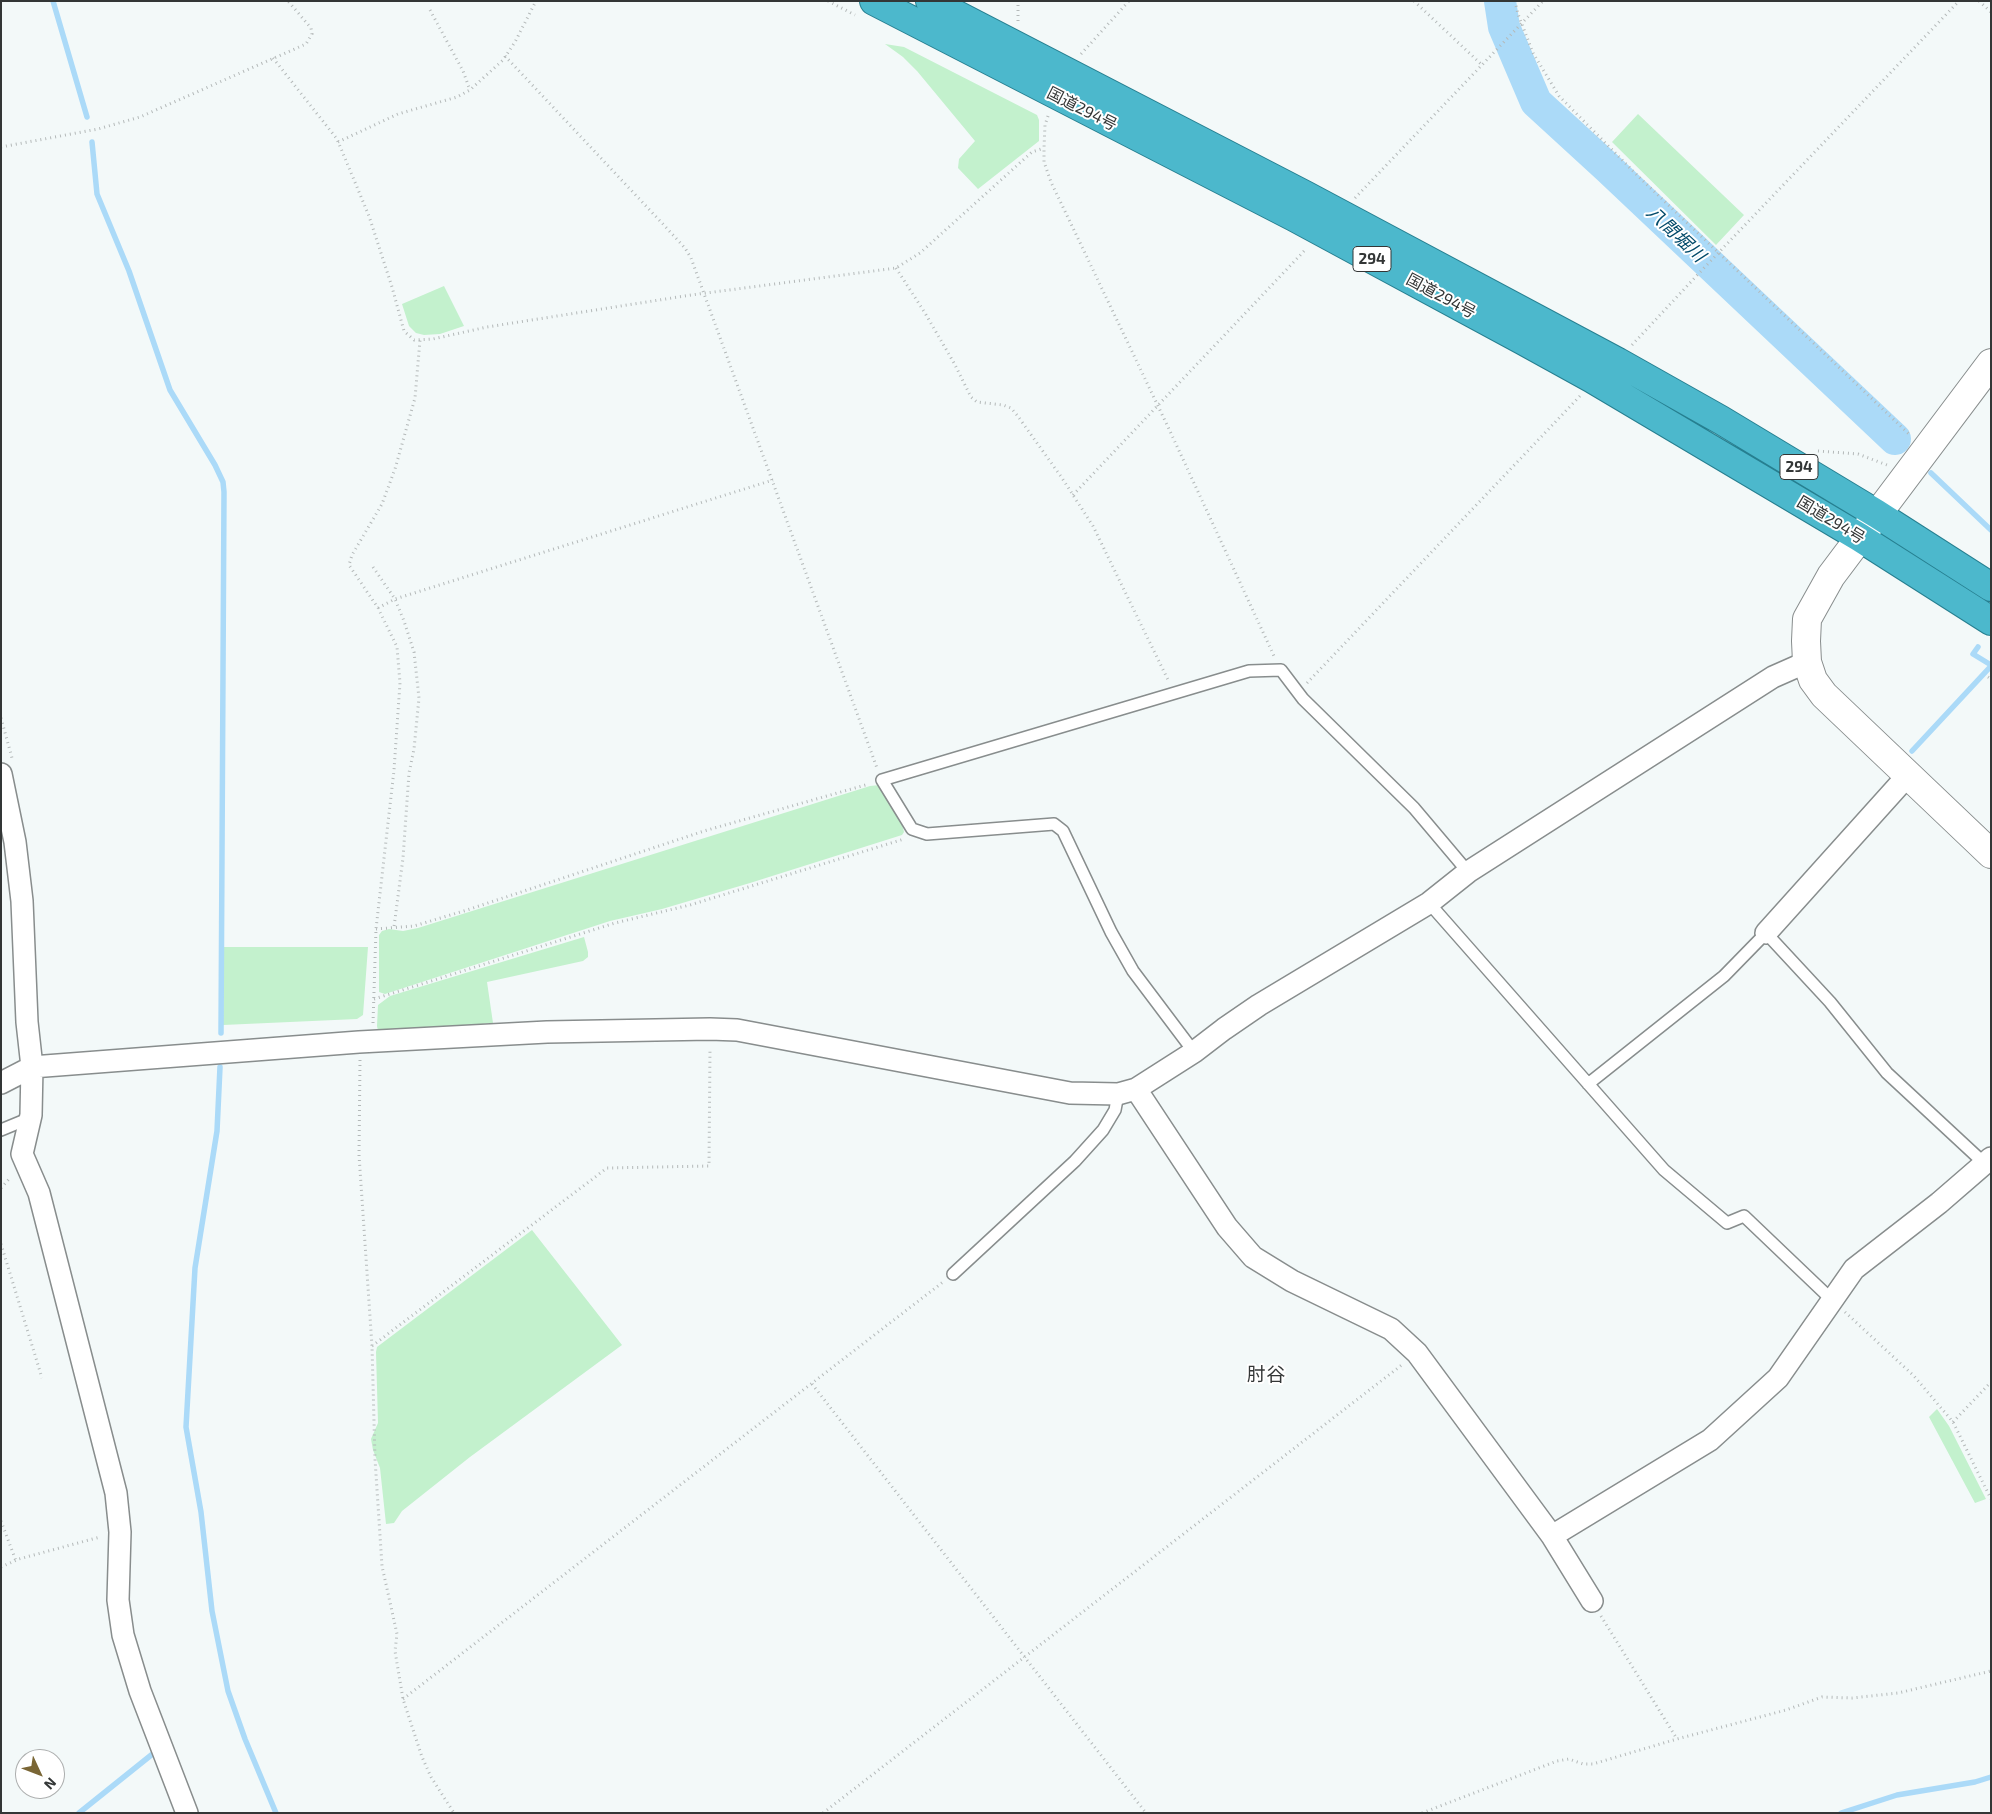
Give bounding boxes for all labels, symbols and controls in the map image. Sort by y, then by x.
street label: 国道294号 [1044,83,1120,135]
water label: 八間堀川 [1642,202,1710,266]
road number: 294 [1353,246,1391,272]
street label: 国道294号 [1403,270,1479,322]
road number: 294 [1780,454,1818,480]
street label: 国道294号 [1793,492,1869,548]
district label: 肘谷 [1247,1364,1285,1386]
north arrow [15,1749,65,1799]
text: N [41,1774,60,1793]

